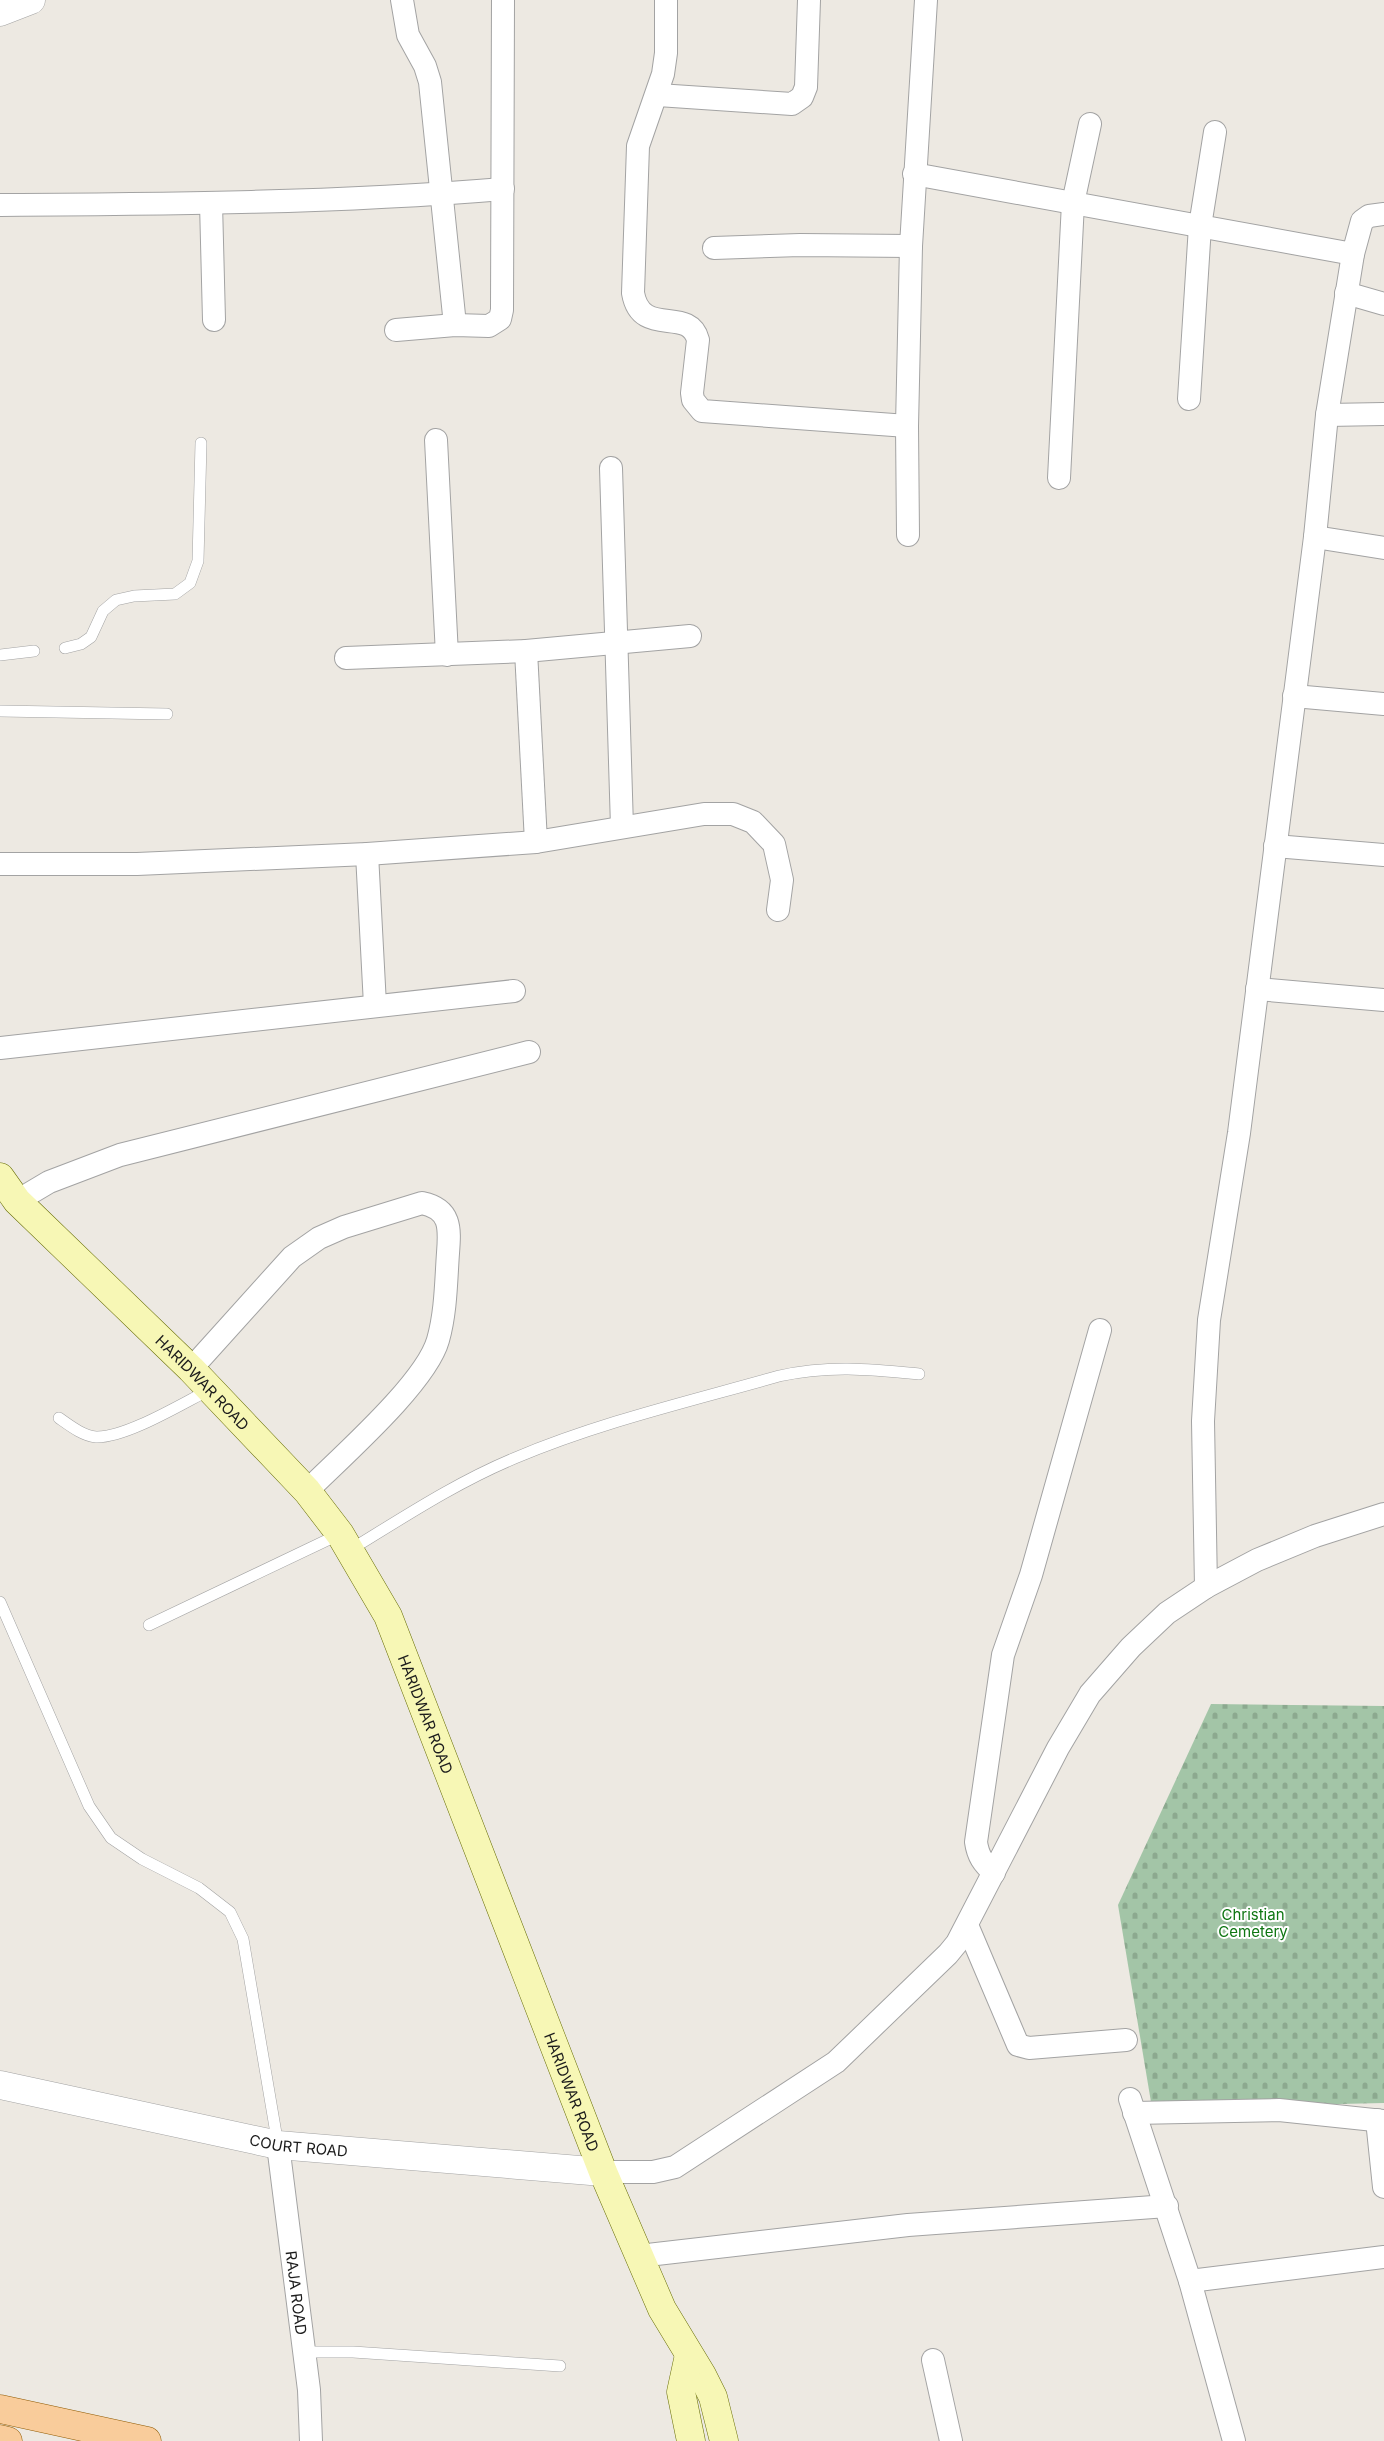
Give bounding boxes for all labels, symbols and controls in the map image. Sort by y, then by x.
street label: HARIDWAR ROAD [152,1331,254,1434]
street label: HARIDWAR ROAD [394,1652,458,1776]
park label: Christian Cemetery [1218,1905,1288,1941]
street label: HARIDWAR ROAD [540,2030,604,2154]
street label: COURT ROAD [248,2130,349,2160]
street label: RAJA ROAD [282,2250,311,2336]

